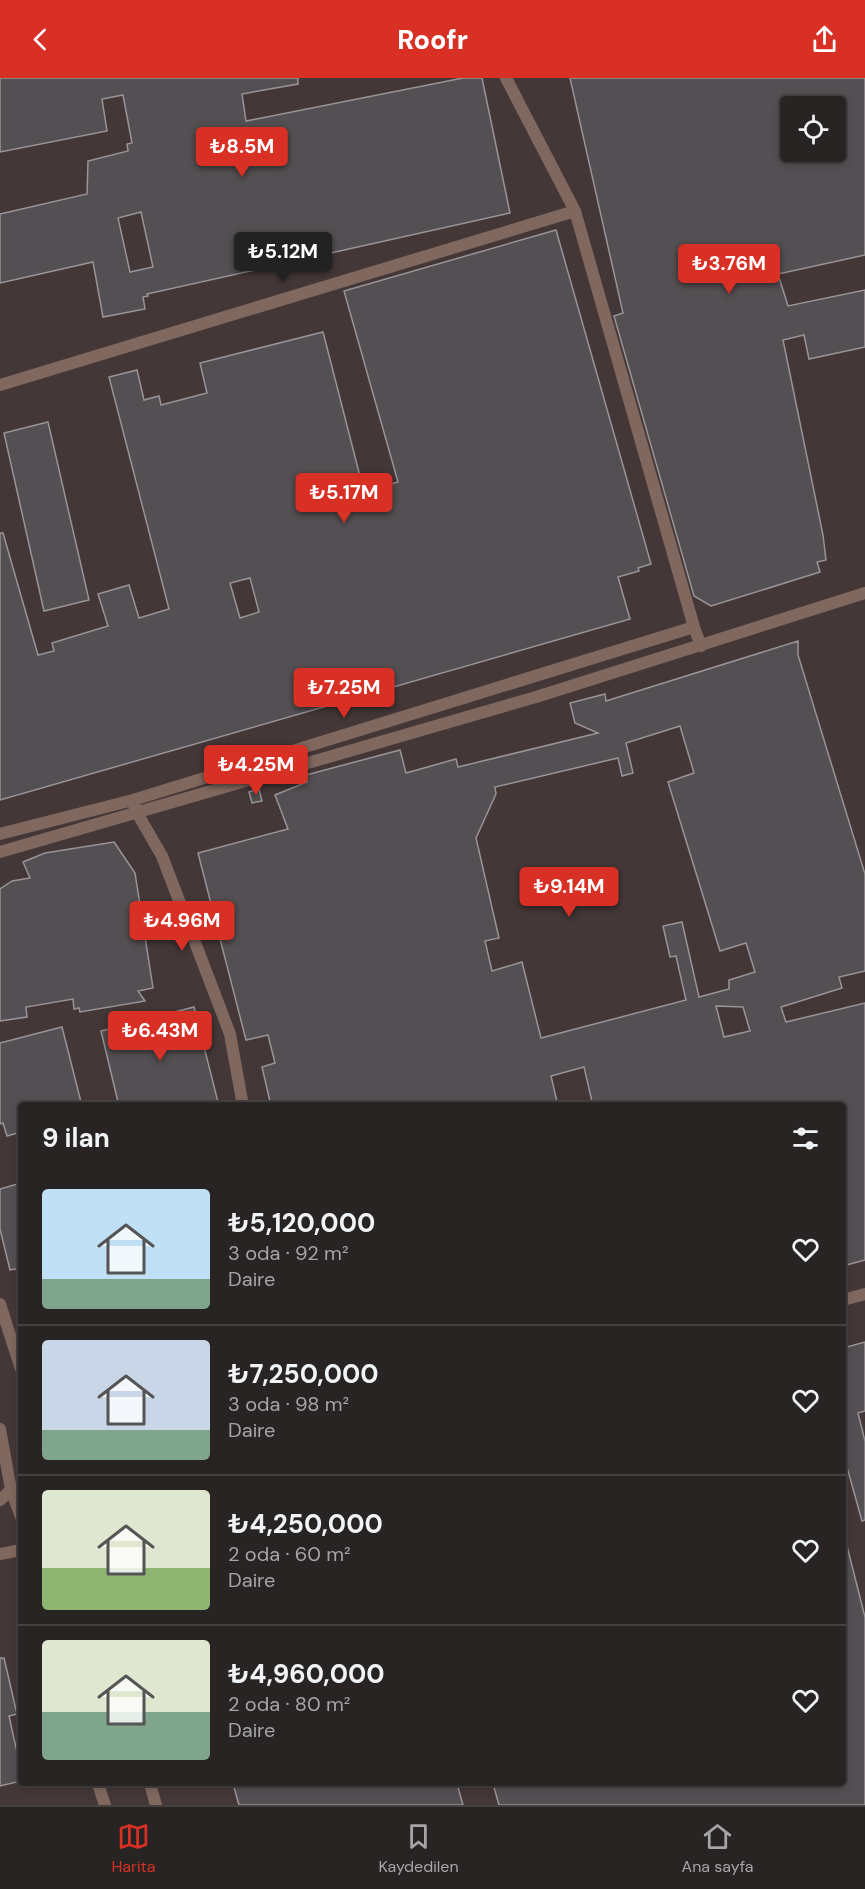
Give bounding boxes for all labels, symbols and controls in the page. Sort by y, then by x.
text: Roofr [397,22,468,57]
icon: back [24,23,57,56]
icon: share [808,23,841,56]
map controls [780,96,846,162]
button: locate [780,96,846,162]
pin: ₺8.5M [200,127,284,178]
text: ₺8.5M [210,133,274,159]
pin: ₺5.12M [234,232,332,283]
text: ₺5.12M [248,238,318,264]
pin: ₺3.76M [680,244,778,295]
text: ₺3.76M [692,250,766,276]
pin: ₺5.17M [295,473,393,524]
text: ₺5.17M [309,479,379,505]
pin: ₺7.25M [295,668,393,719]
text: ₺7.25M [308,674,380,700]
pin: ₺4.25M [207,745,305,796]
text: ₺4.25M [218,751,294,777]
pin: ₺9.14M [520,867,618,918]
text: ₺9.14M [533,873,605,899]
pin: ₺4.96M [133,901,231,952]
text: ₺4.96M [143,907,221,933]
pin: ₺6.43M [111,1011,209,1062]
text: ₺6.43M [122,1017,198,1043]
text: 9 ilan [42,1121,110,1155]
icon: filters [789,1122,822,1155]
text: ₺5,120,000 [228,1206,375,1240]
icon: home [90,1213,162,1285]
icon: heart [789,1233,822,1266]
text: 3 oda · 92 m² [228,1240,349,1266]
text: Daire [228,1266,275,1292]
text: ₺7,250,000 [228,1357,379,1391]
icon: home [90,1364,162,1436]
icon: heart [789,1384,822,1417]
text: 3 oda · 98 m² [228,1391,349,1417]
text: Daire [228,1417,275,1443]
text: ₺4,250,000 [228,1507,383,1541]
icon: home [90,1514,162,1586]
icon: heart [789,1534,822,1567]
text: 2 oda · 60 m² [228,1541,351,1567]
text: Daire [228,1567,275,1593]
text: ₺4,960,000 [228,1657,385,1691]
icon: home [90,1664,162,1736]
icon: heart [789,1684,822,1717]
text: 2 oda · 80 m² [228,1691,350,1717]
text: Daire [228,1717,275,1743]
tab: Harita [111,1820,156,1877]
tab: Kaydedilen [378,1820,459,1877]
tab: Ana sayfa [682,1820,754,1877]

